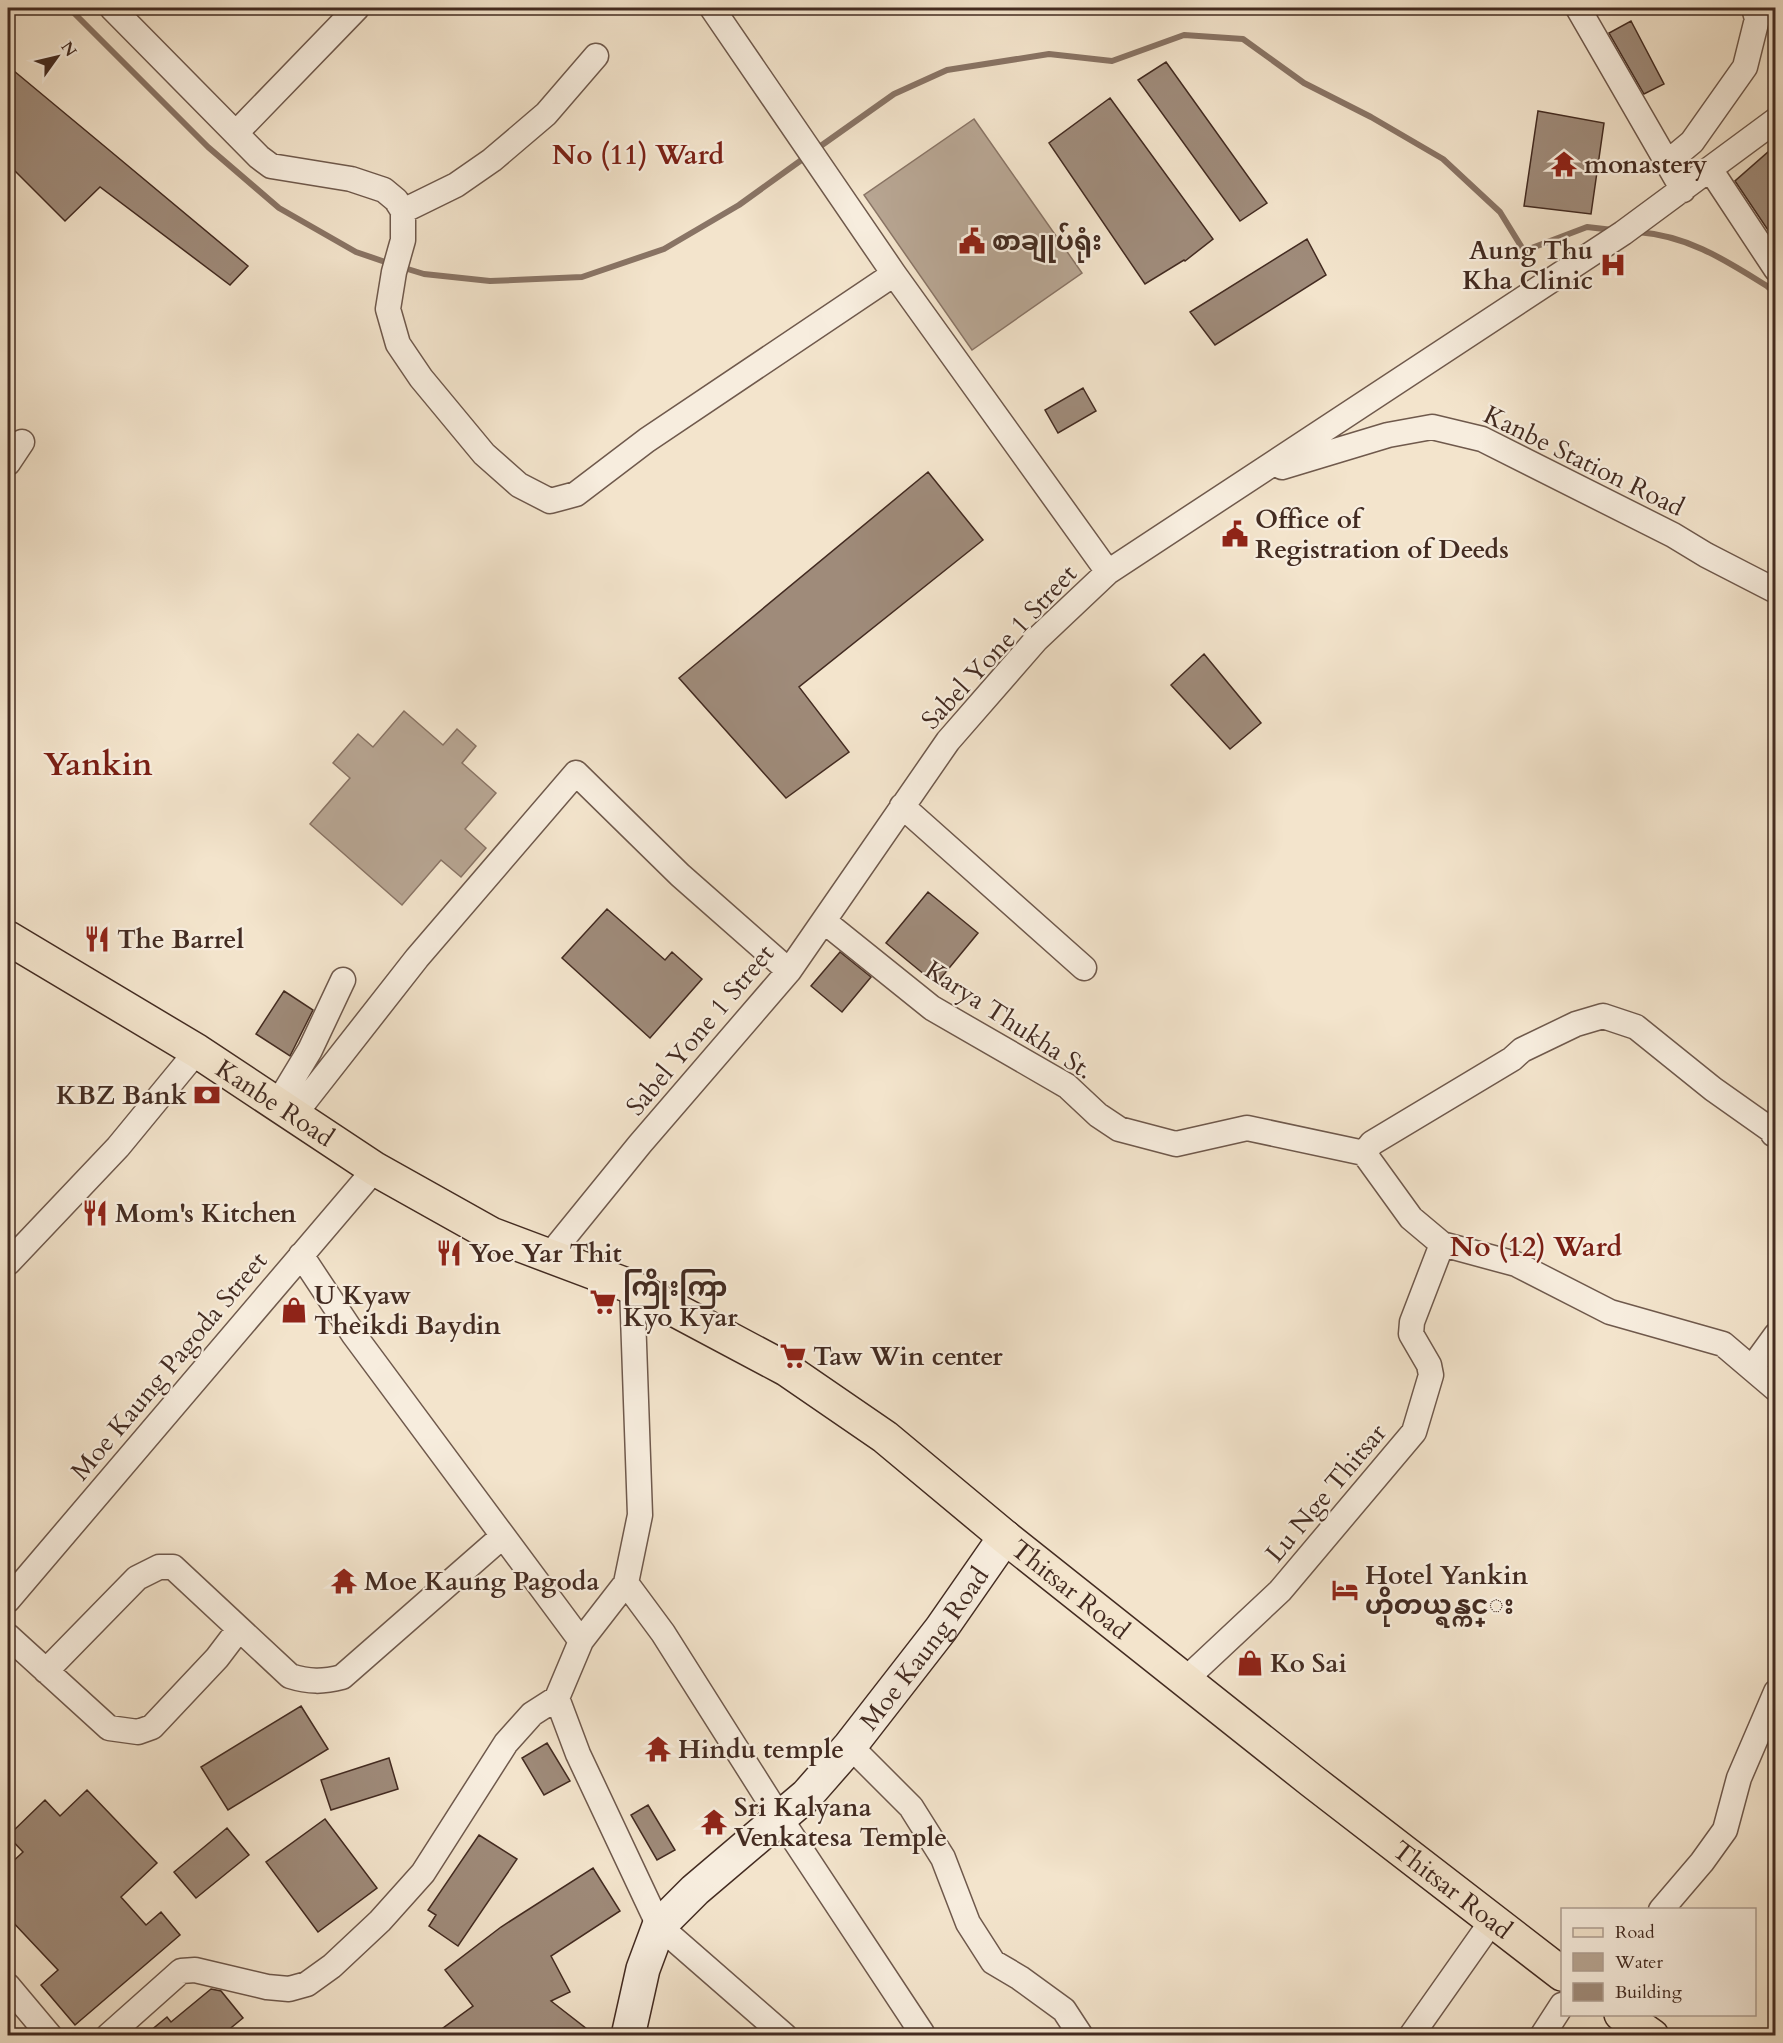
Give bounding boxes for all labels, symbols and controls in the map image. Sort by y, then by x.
north arrow [27,27,87,87]
text: N [56,37,82,61]
district label: No (11) Ward [552,136,724,174]
place label: monastery [1584,147,1708,182]
temple icon: monastery [1549,149,1579,179]
place label: စာချုပ်ရုံး [992,222,1102,263]
public building icon: စာချုပ်ရုံး [957,226,987,256]
place label: Aung Thu Kha Clinic [1462,233,1593,298]
hospital icon: Aung Thu Kha Clinic [1598,250,1628,280]
street label: Kanbe Station Road [1478,397,1690,525]
place label: Office of Registration of Deeds [1255,502,1509,567]
public building icon: Office of Registration of Deeds [1220,519,1250,549]
street label: Sabel Yone 1 Street [913,557,1085,737]
district label: Yankin [43,743,153,787]
place label: The Barrel [117,922,244,957]
restaurant icon: The Barrel [82,924,112,954]
street label: Sabel Yone 1 Street [618,937,782,1123]
street label: Karya Thukha St. [918,953,1100,1087]
street label: Kanbe Road [209,1051,341,1155]
place label: KBZ Bank [56,1078,188,1113]
bank icon: KBZ Bank [192,1080,222,1110]
place label: Mom's Kitchen [115,1196,297,1231]
restaurant icon: Mom's Kitchen [80,1198,110,1228]
district label: No (12) Ward [1450,1228,1622,1266]
place label: Yoe Yar Thit [469,1236,622,1271]
restaurant icon: Yoe Yar Thit [434,1238,464,1268]
street label: Moe Kaung Pagoda Street [63,1244,275,1488]
place label: ကြိုးကြာ Kyo Kyar [623,1268,738,1335]
place label: U Kyaw Theikdi Baydin [314,1278,501,1343]
supermarket icon: ကြိုးကြာ Kyo Kyar [588,1287,618,1317]
shop icon: U Kyaw Theikdi Baydin [279,1295,309,1325]
place label: Taw Win center [813,1339,1003,1374]
supermarket icon: Taw Win center [778,1341,808,1371]
street label: Lu Nge Thitsar [1258,1416,1395,1570]
street label: Thitsar Road [1004,1531,1137,1647]
place label: Hotel Yankin ဟိုတယ္ရန္ကင္း [1365,1558,1529,1627]
street label: Moe Kaung Road [851,1560,997,1737]
place label: Moe Kaung Pagoda [364,1564,599,1599]
temple icon: Moe Kaung Pagoda [329,1566,359,1596]
hotel icon: Hotel Yankin ဟိုတယ္ရန္ကင္း [1330,1575,1360,1605]
place label: Ko Sai [1270,1646,1347,1681]
shop icon: Ko Sai [1235,1648,1265,1678]
place label: Hindu temple [678,1732,844,1767]
temple icon: Hindu temple [643,1734,673,1764]
place label: Sri Kalyana Venkatesa Temple [734,1790,947,1855]
temple icon: Sri Kalyana Venkatesa Temple [699,1807,729,1837]
street label: Thitsar Road [1386,1832,1520,1947]
legend [1561,1908,1756,2016]
text: Road [1615,1920,1655,1945]
text: Water [1614,1950,1664,1975]
text: Building [1615,1980,1683,2005]

